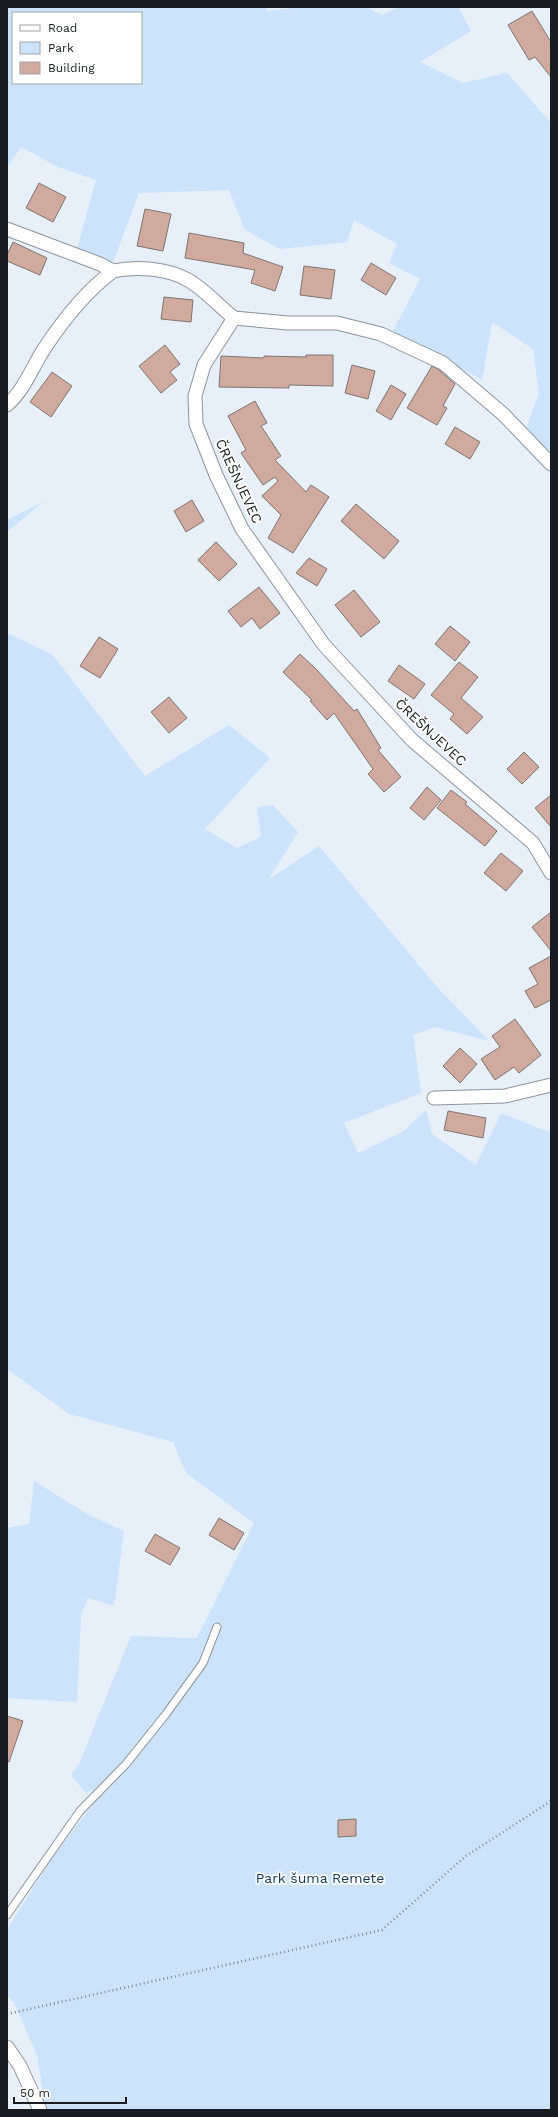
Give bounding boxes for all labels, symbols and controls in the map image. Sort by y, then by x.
legend [12,12,142,84]
text: Road [48,21,77,35]
text: Park [48,41,74,55]
text: Building [48,61,95,75]
street label: ČREŠNJEVEC [212,436,266,526]
street label: ČREŠNJEVEC [392,695,470,769]
park label: Park šuma Remete [256,1870,384,1886]
scale bar [14,2079,126,2105]
text: 50 m [20,2086,50,2100]

